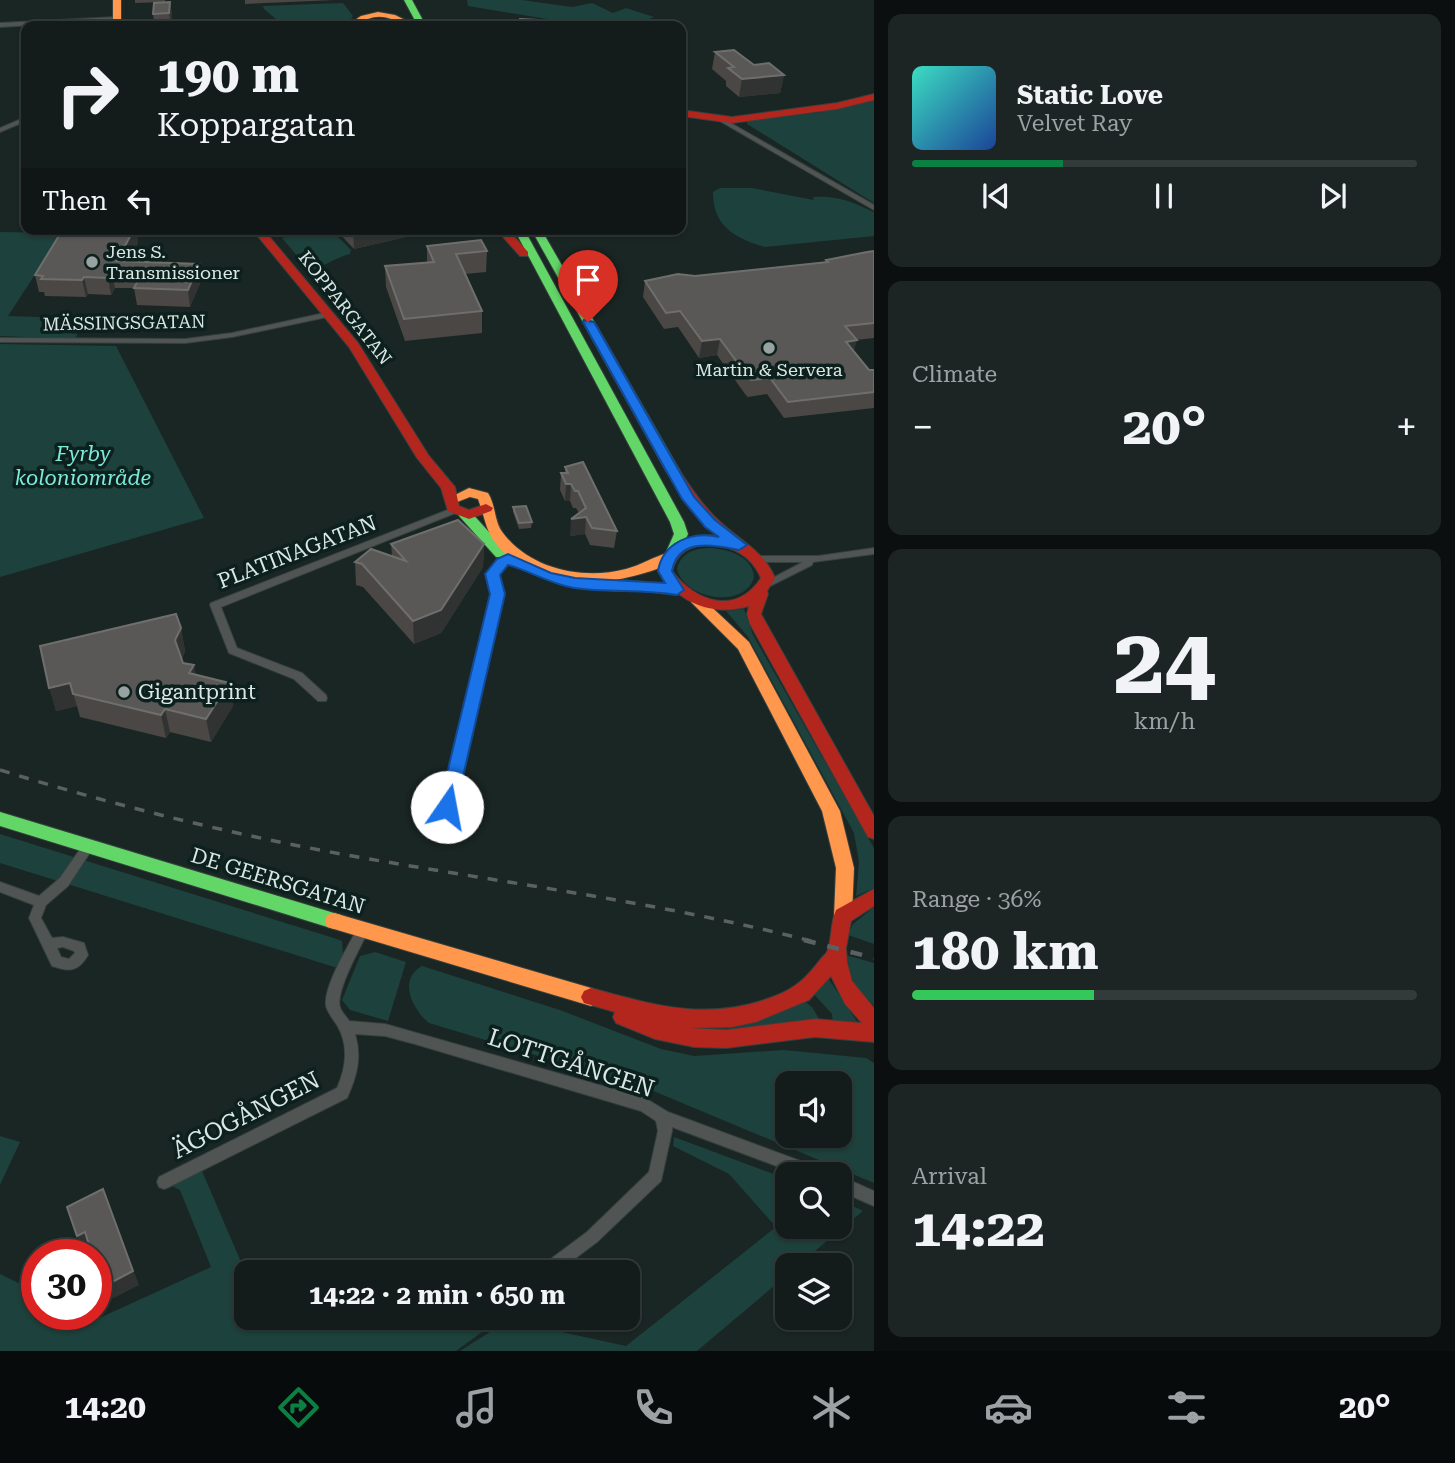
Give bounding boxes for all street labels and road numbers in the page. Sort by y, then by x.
street label: KOPPARGATAN [295,247,396,369]
street label: MÄSSINGSGATAN [42,311,206,334]
street label: PLATINAGATAN [214,511,380,593]
street label: DE GEERSGATAN [188,843,368,919]
street label: LOTTGÅNGEN [484,1021,658,1103]
street label: ÄGOGÅNGEN [167,1064,324,1164]

